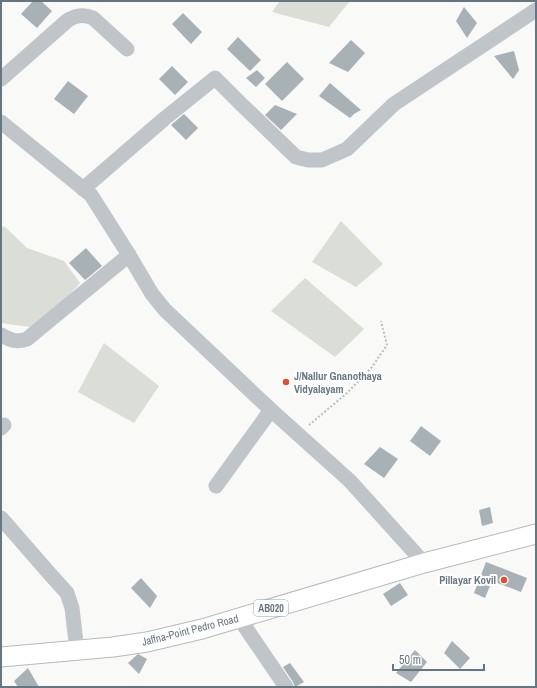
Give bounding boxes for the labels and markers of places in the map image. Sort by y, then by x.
place label: J/Nallur Gnanothaya Vidyalayam [294,369,382,396]
marker: J/Nallur Gnanothaya Vidyalayam [281,377,291,387]
place label: Pillayar Kovil [439,573,496,587]
marker: Pillayar Kovil [499,575,509,585]

